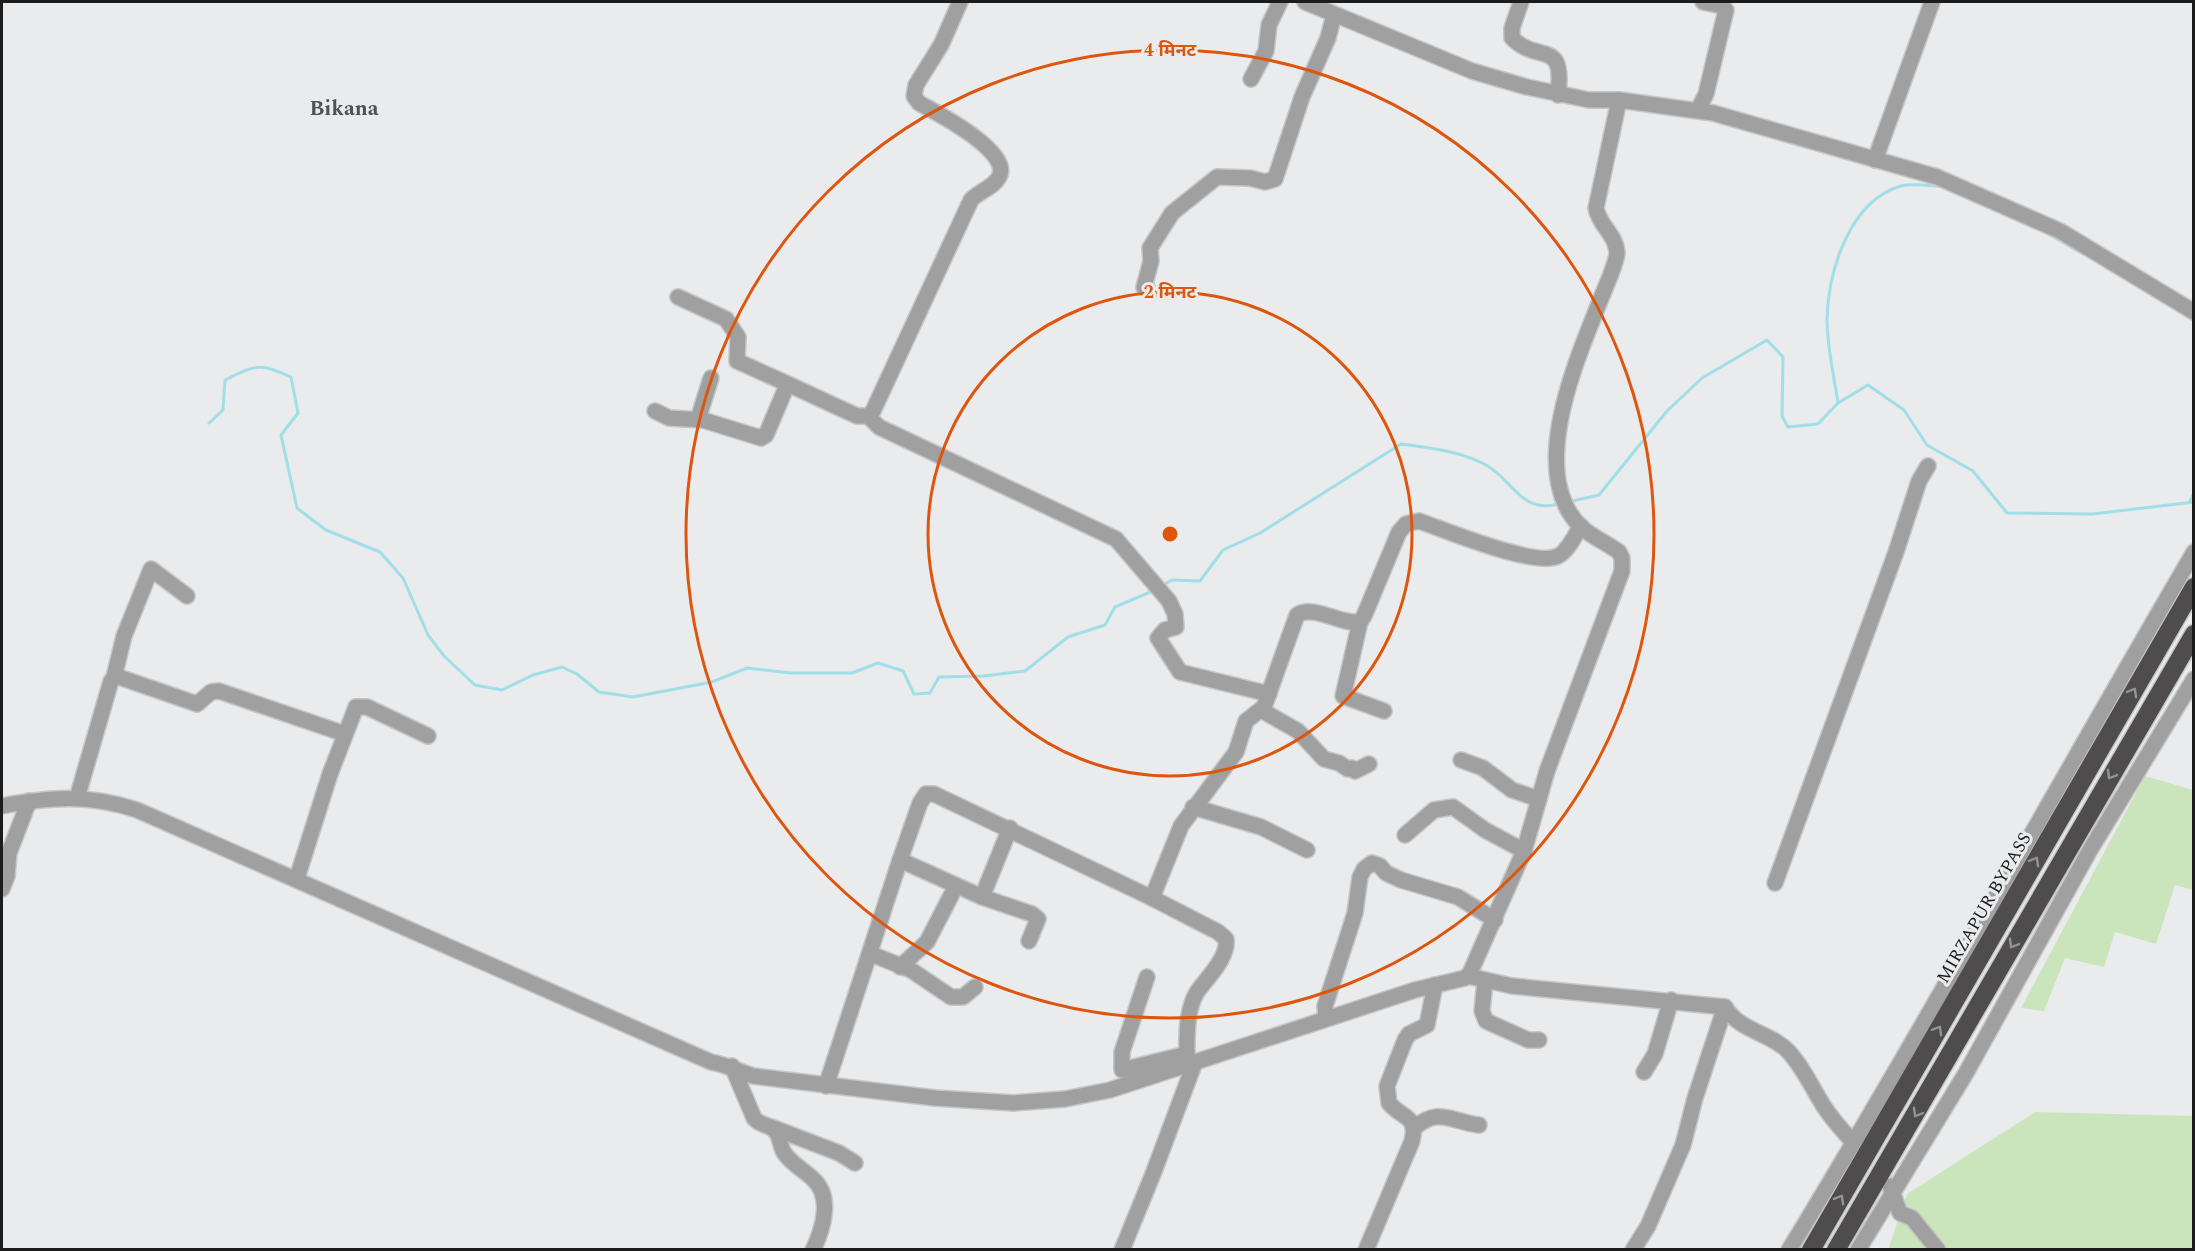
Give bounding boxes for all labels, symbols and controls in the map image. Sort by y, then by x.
text: 4 मिनट [1144,37,1197,64]
district label: Bikana [310,93,379,125]
text: 2 मिनट [1144,279,1197,306]
centre of rings [1160,524,1180,544]
one-way arrow [2125,688,2137,698]
one-way arrow [2107,769,2118,779]
street label: MIRZAPUR BYPASS [1930,828,2038,988]
one-way arrow [2028,857,2039,867]
one-way arrow [2009,938,2021,948]
one-way arrow [1931,1026,1942,1036]
one-way arrow [1912,1107,1924,1117]
one-way arrow [1833,1195,1845,1205]

